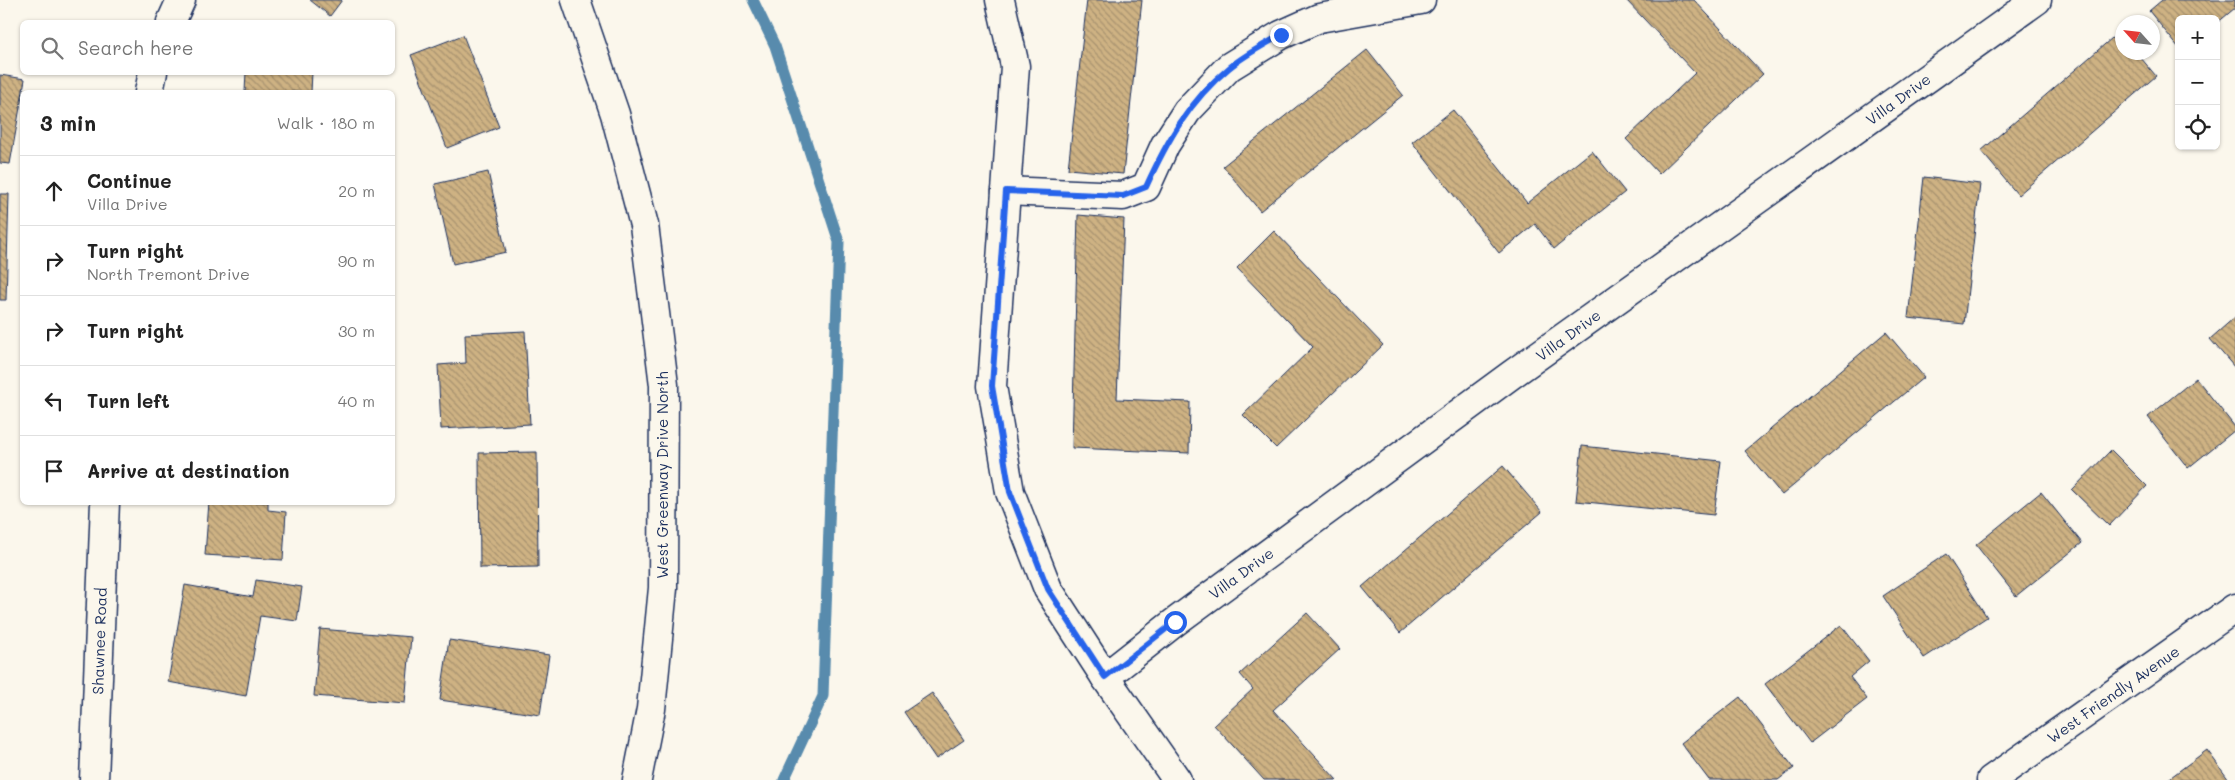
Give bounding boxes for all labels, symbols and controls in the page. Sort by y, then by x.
north arrow [2115,15,2160,60]
map controls [2175,15,2220,150]
button: + [2175,15,2220,60]
search box [20,20,395,75]
route end [1270,24,1293,47]
icon: search [38,34,66,62]
text: Search here [78,35,194,60]
button: − [2175,60,2220,105]
street label: Villa Drive [1862,69,1934,129]
button: locate [2175,105,2220,150]
text: 3 min [40,109,96,136]
text: Walk · 180 m [277,112,375,133]
text: Continue [87,168,172,193]
icon: ahead [40,177,68,205]
text: 20 m [338,180,375,201]
text: Villa Drive [87,193,168,214]
text: Turn right [87,238,184,263]
icon: right [40,247,68,275]
text: 90 m [338,250,375,271]
text: North Tremont Drive [87,263,250,284]
street label: Villa Drive [1532,305,1604,365]
icon: right [40,317,68,345]
text: Turn right [87,318,184,343]
text: 30 m [338,320,375,341]
street label: West Greenway Drive North [652,371,672,579]
icon: left [40,387,68,415]
text: Turn left [87,388,170,413]
text: 40 m [338,390,375,411]
icon: arrive [40,457,68,485]
text: Arrive at destination [87,458,290,483]
street label: Villa Drive [1205,543,1277,603]
street label: Shawnee Road [87,587,111,695]
route start [1164,611,1187,634]
street label: West Friendly Avenue [2043,641,2183,747]

